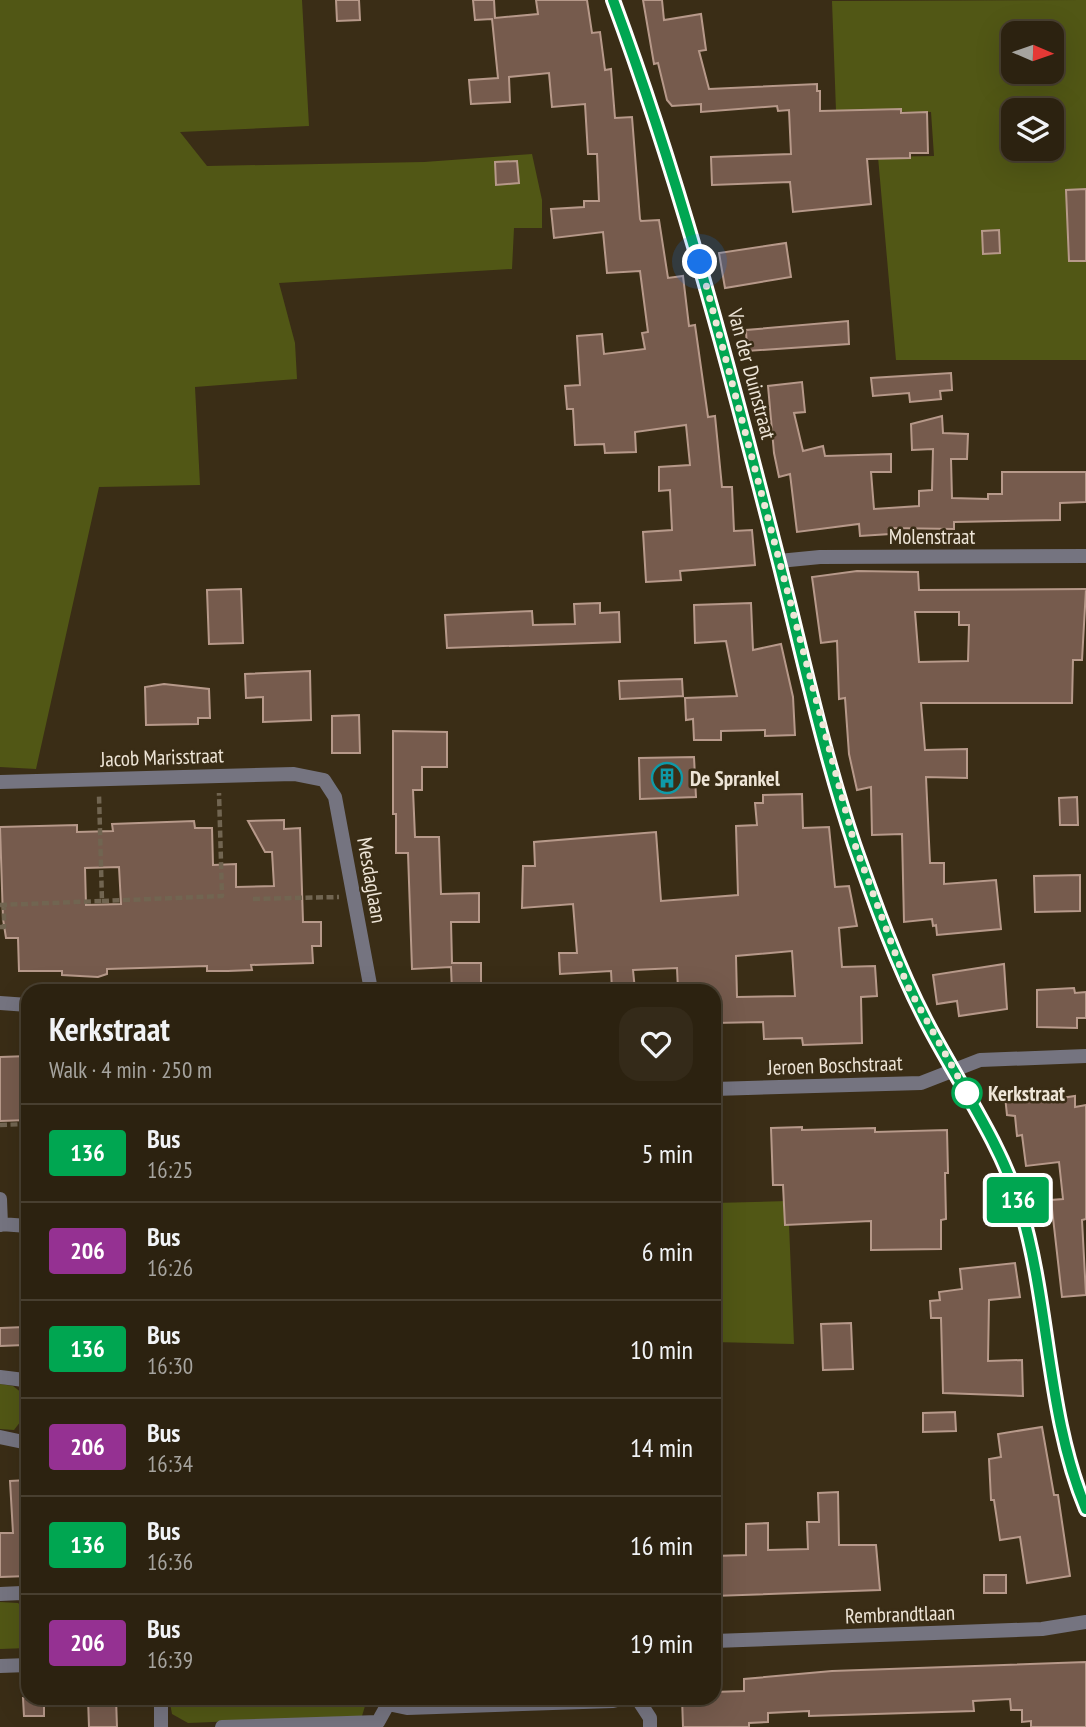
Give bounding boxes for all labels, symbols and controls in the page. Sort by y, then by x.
north arrow [1001,21,1064,84]
map controls [1001,21,1064,161]
button: layers [1001,98,1064,161]
your location [682,244,717,279]
street label: Van der Duinstraat [721,305,782,442]
street label: Molenstraat [889,523,975,550]
street label: Jacob Marisstraat [99,741,224,773]
building icon: De Sprankel [650,761,684,795]
place label: De Sprankel [690,765,781,792]
street label: Mesdaglaan [351,835,393,925]
text: Kerkstraat [49,1007,170,1050]
button: heart [619,1007,693,1081]
street label: Jeroen Boschstraat [766,1049,903,1081]
text: Walk · 4 min · 250 m [49,1055,212,1084]
marker: Kerkstraat [952,1078,982,1108]
place label: Kerkstraat [988,1080,1065,1107]
text: Bus [147,1122,180,1155]
text: 136 [70,1137,105,1168]
text: 5 min [642,1137,693,1170]
text: 16:25 [147,1155,193,1184]
line badge: 136 [978,1177,1058,1223]
text: 136 [1001,1184,1035,1215]
text: Bus [147,1220,180,1253]
text: 206 [70,1235,105,1266]
text: 6 min [642,1235,693,1268]
text: 16:26 [147,1253,193,1282]
text: Bus [147,1318,180,1351]
text: 136 [70,1333,105,1364]
text: 10 min [630,1333,693,1366]
text: 16:30 [147,1351,193,1380]
text: Bus [147,1416,180,1449]
text: 206 [70,1431,105,1462]
text: 14 min [630,1431,693,1464]
text: 16:34 [147,1449,193,1478]
text: Bus [147,1514,180,1547]
text: 136 [70,1529,105,1560]
text: 16 min [630,1529,693,1562]
text: 16:36 [147,1547,193,1576]
street label: Rembrandtlaan [845,1599,955,1629]
text: Bus [147,1612,180,1645]
text: 206 [70,1627,105,1658]
text: 19 min [630,1627,693,1660]
text: 16:39 [147,1645,193,1674]

